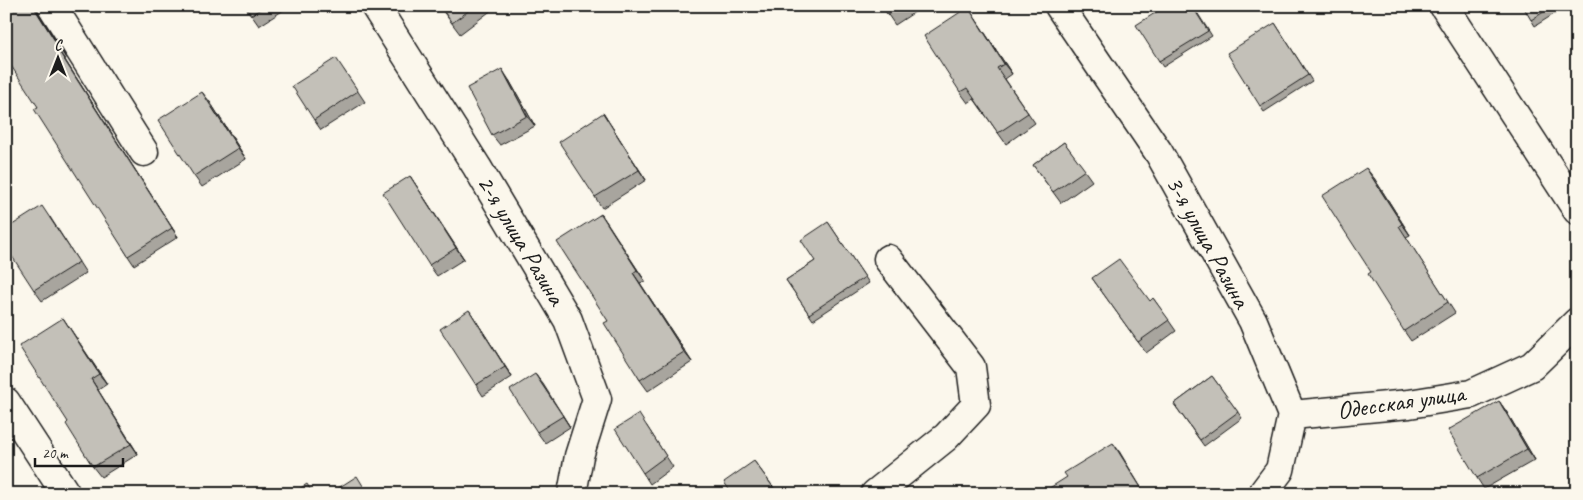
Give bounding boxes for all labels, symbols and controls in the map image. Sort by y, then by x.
north arrow [32,32,82,82]
text: С [55,37,64,54]
street label: 2-я улица Разина [470,169,573,313]
street label: 3-я улица Разина [1159,170,1258,316]
street label: Одесская улица [1335,377,1470,427]
scale bar [35,435,122,467]
text: 20 m [42,444,69,463]

